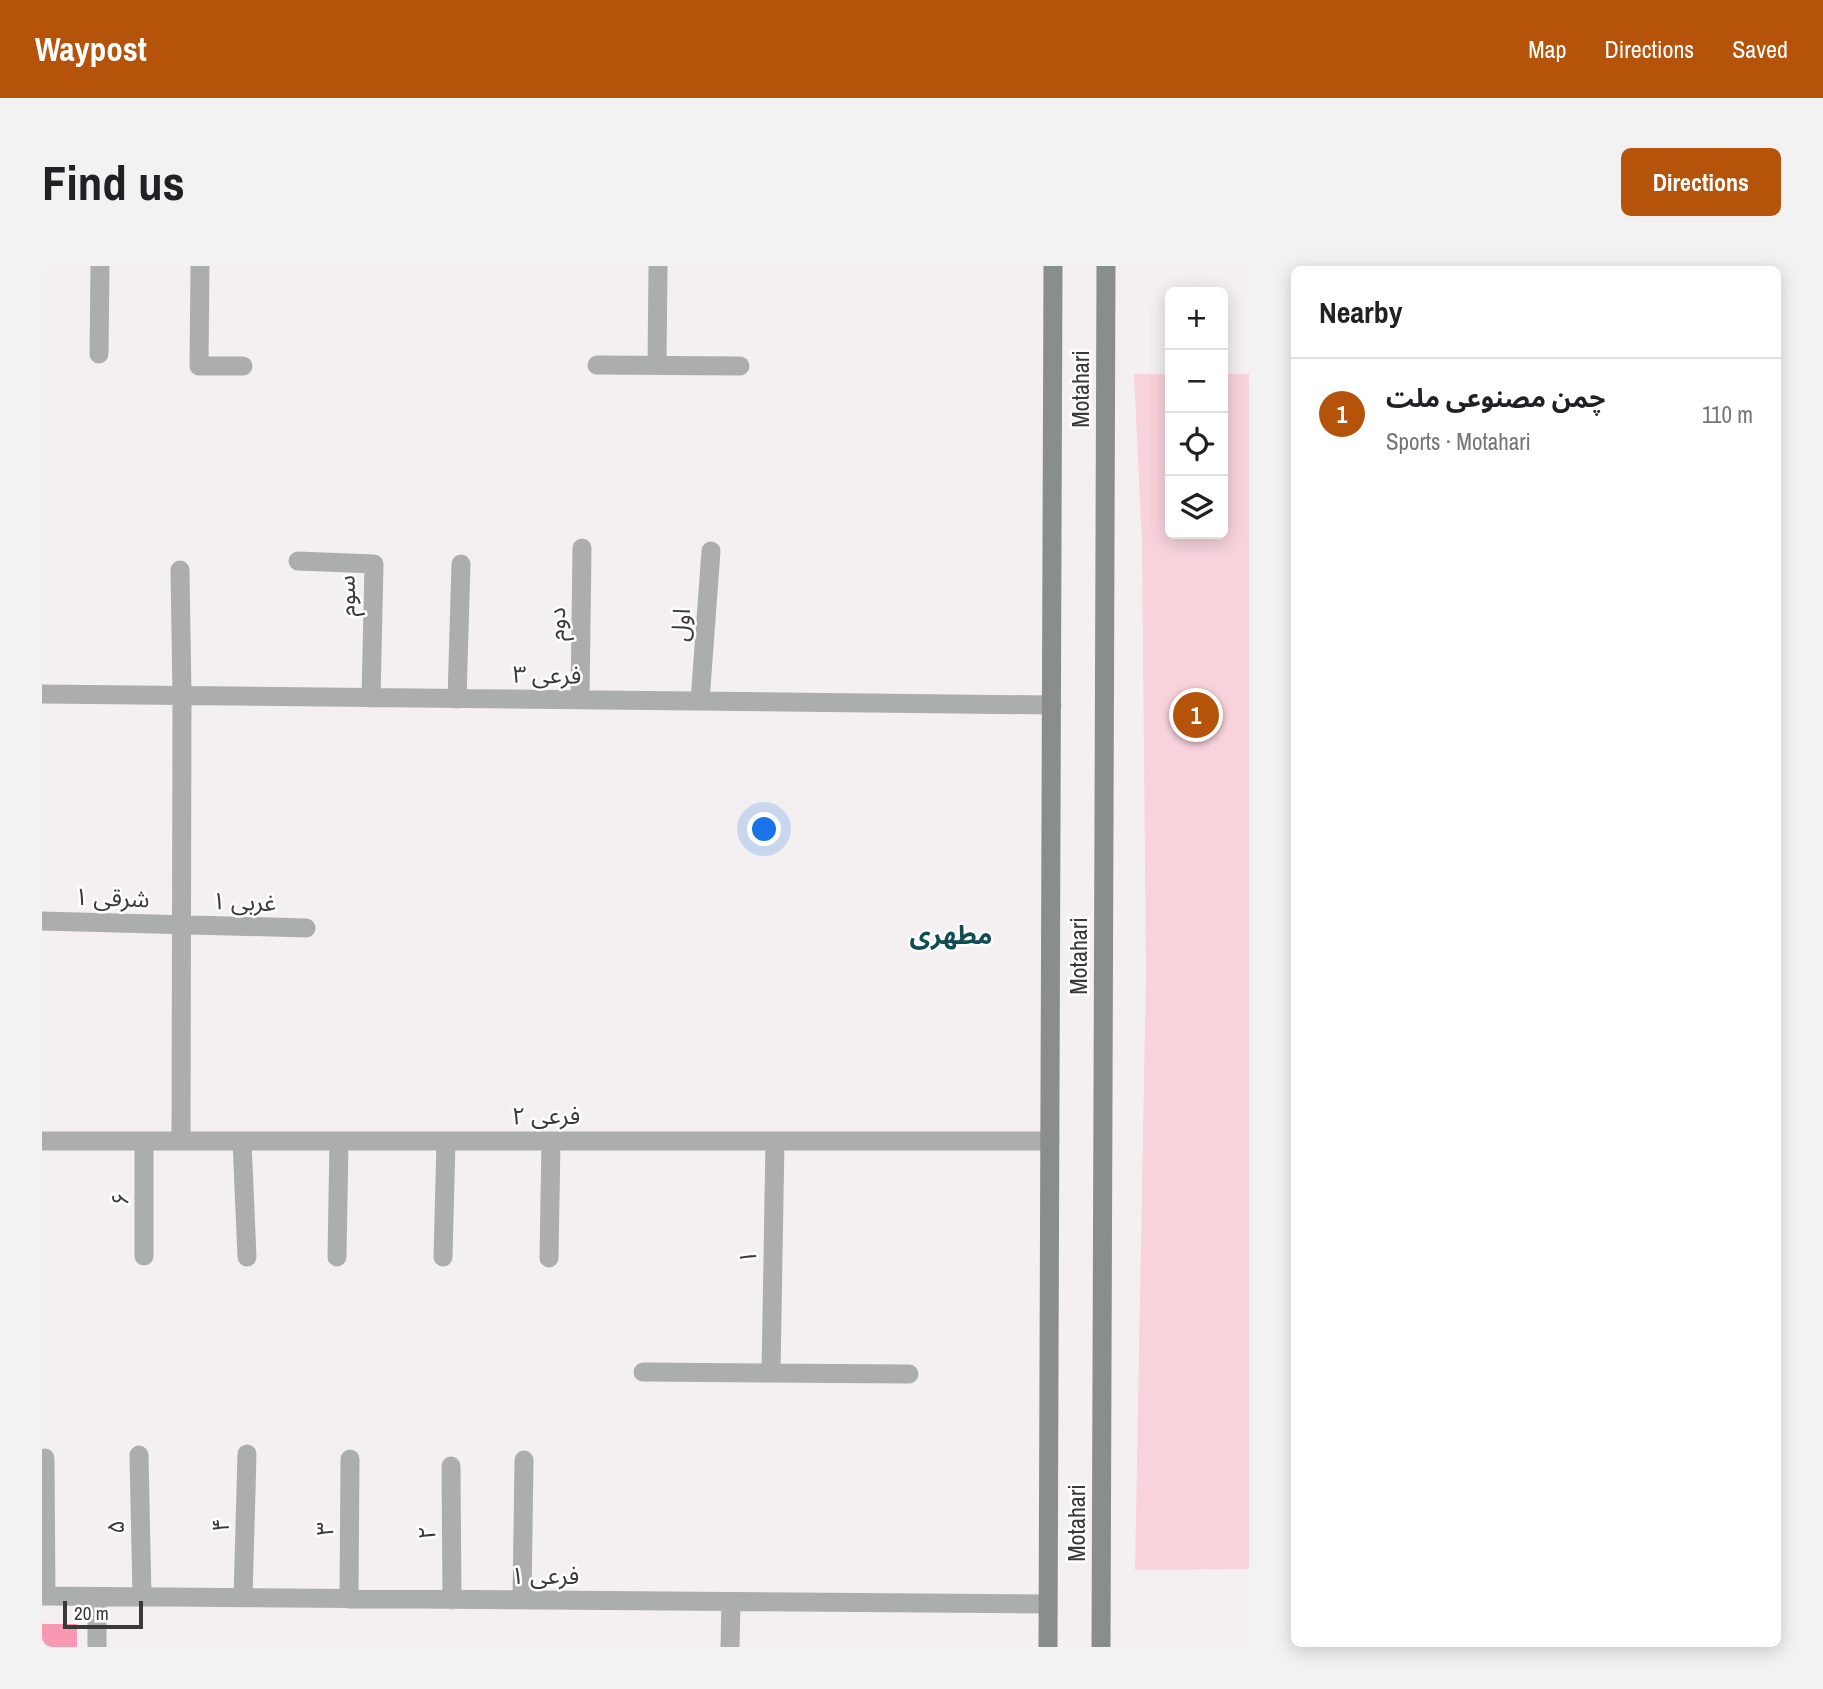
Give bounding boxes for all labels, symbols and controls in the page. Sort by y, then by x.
text: Waypost [35,27,147,71]
text: Map [1528,33,1566,65]
text: Directions [1604,33,1694,65]
text: Saved [1732,33,1788,65]
button: Directions [1621,148,1781,216]
text: Find us [42,149,185,215]
map controls [1165,287,1228,539]
button: + [1165,287,1228,350]
text: Nearby [1319,292,1402,332]
street label: Motahari [1064,350,1096,428]
button: − [1165,350,1228,413]
text: چمن مصنوعی ملت [1386,380,1605,415]
text: 1 [1337,399,1347,430]
text: 110 m [1702,399,1753,430]
button: locate [1165,413,1228,476]
text: Sports · Motahari [1386,426,1531,457]
button: layers [1165,476,1228,539]
street label: سوم [329,575,366,617]
street label: دوم [540,607,575,641]
street label: اول [663,607,697,643]
street label: فرعی ۳ [512,657,582,691]
pin: 1 [1173,689,1219,741]
your location [747,812,781,846]
street label: ۱ شرقی [74,880,150,914]
street label: ۱ غربی [211,884,277,918]
district label: مطهری [910,917,992,952]
street label: Motahari [1062,917,1094,995]
street label: فرعی ۲ [512,1099,580,1131]
street label: ۶ [103,1192,135,1206]
street label: ۱ [731,1250,763,1264]
street label: Motahari [1060,1484,1092,1562]
street label: ۴ [204,1518,236,1532]
street label: ۵ [99,1520,131,1534]
street label: ۳ [308,1522,340,1536]
street label: ۲ [410,1526,442,1540]
street label: فرعی ۱ [511,1559,579,1591]
scale bar [63,1598,144,1630]
text: 20 m [74,1600,109,1626]

